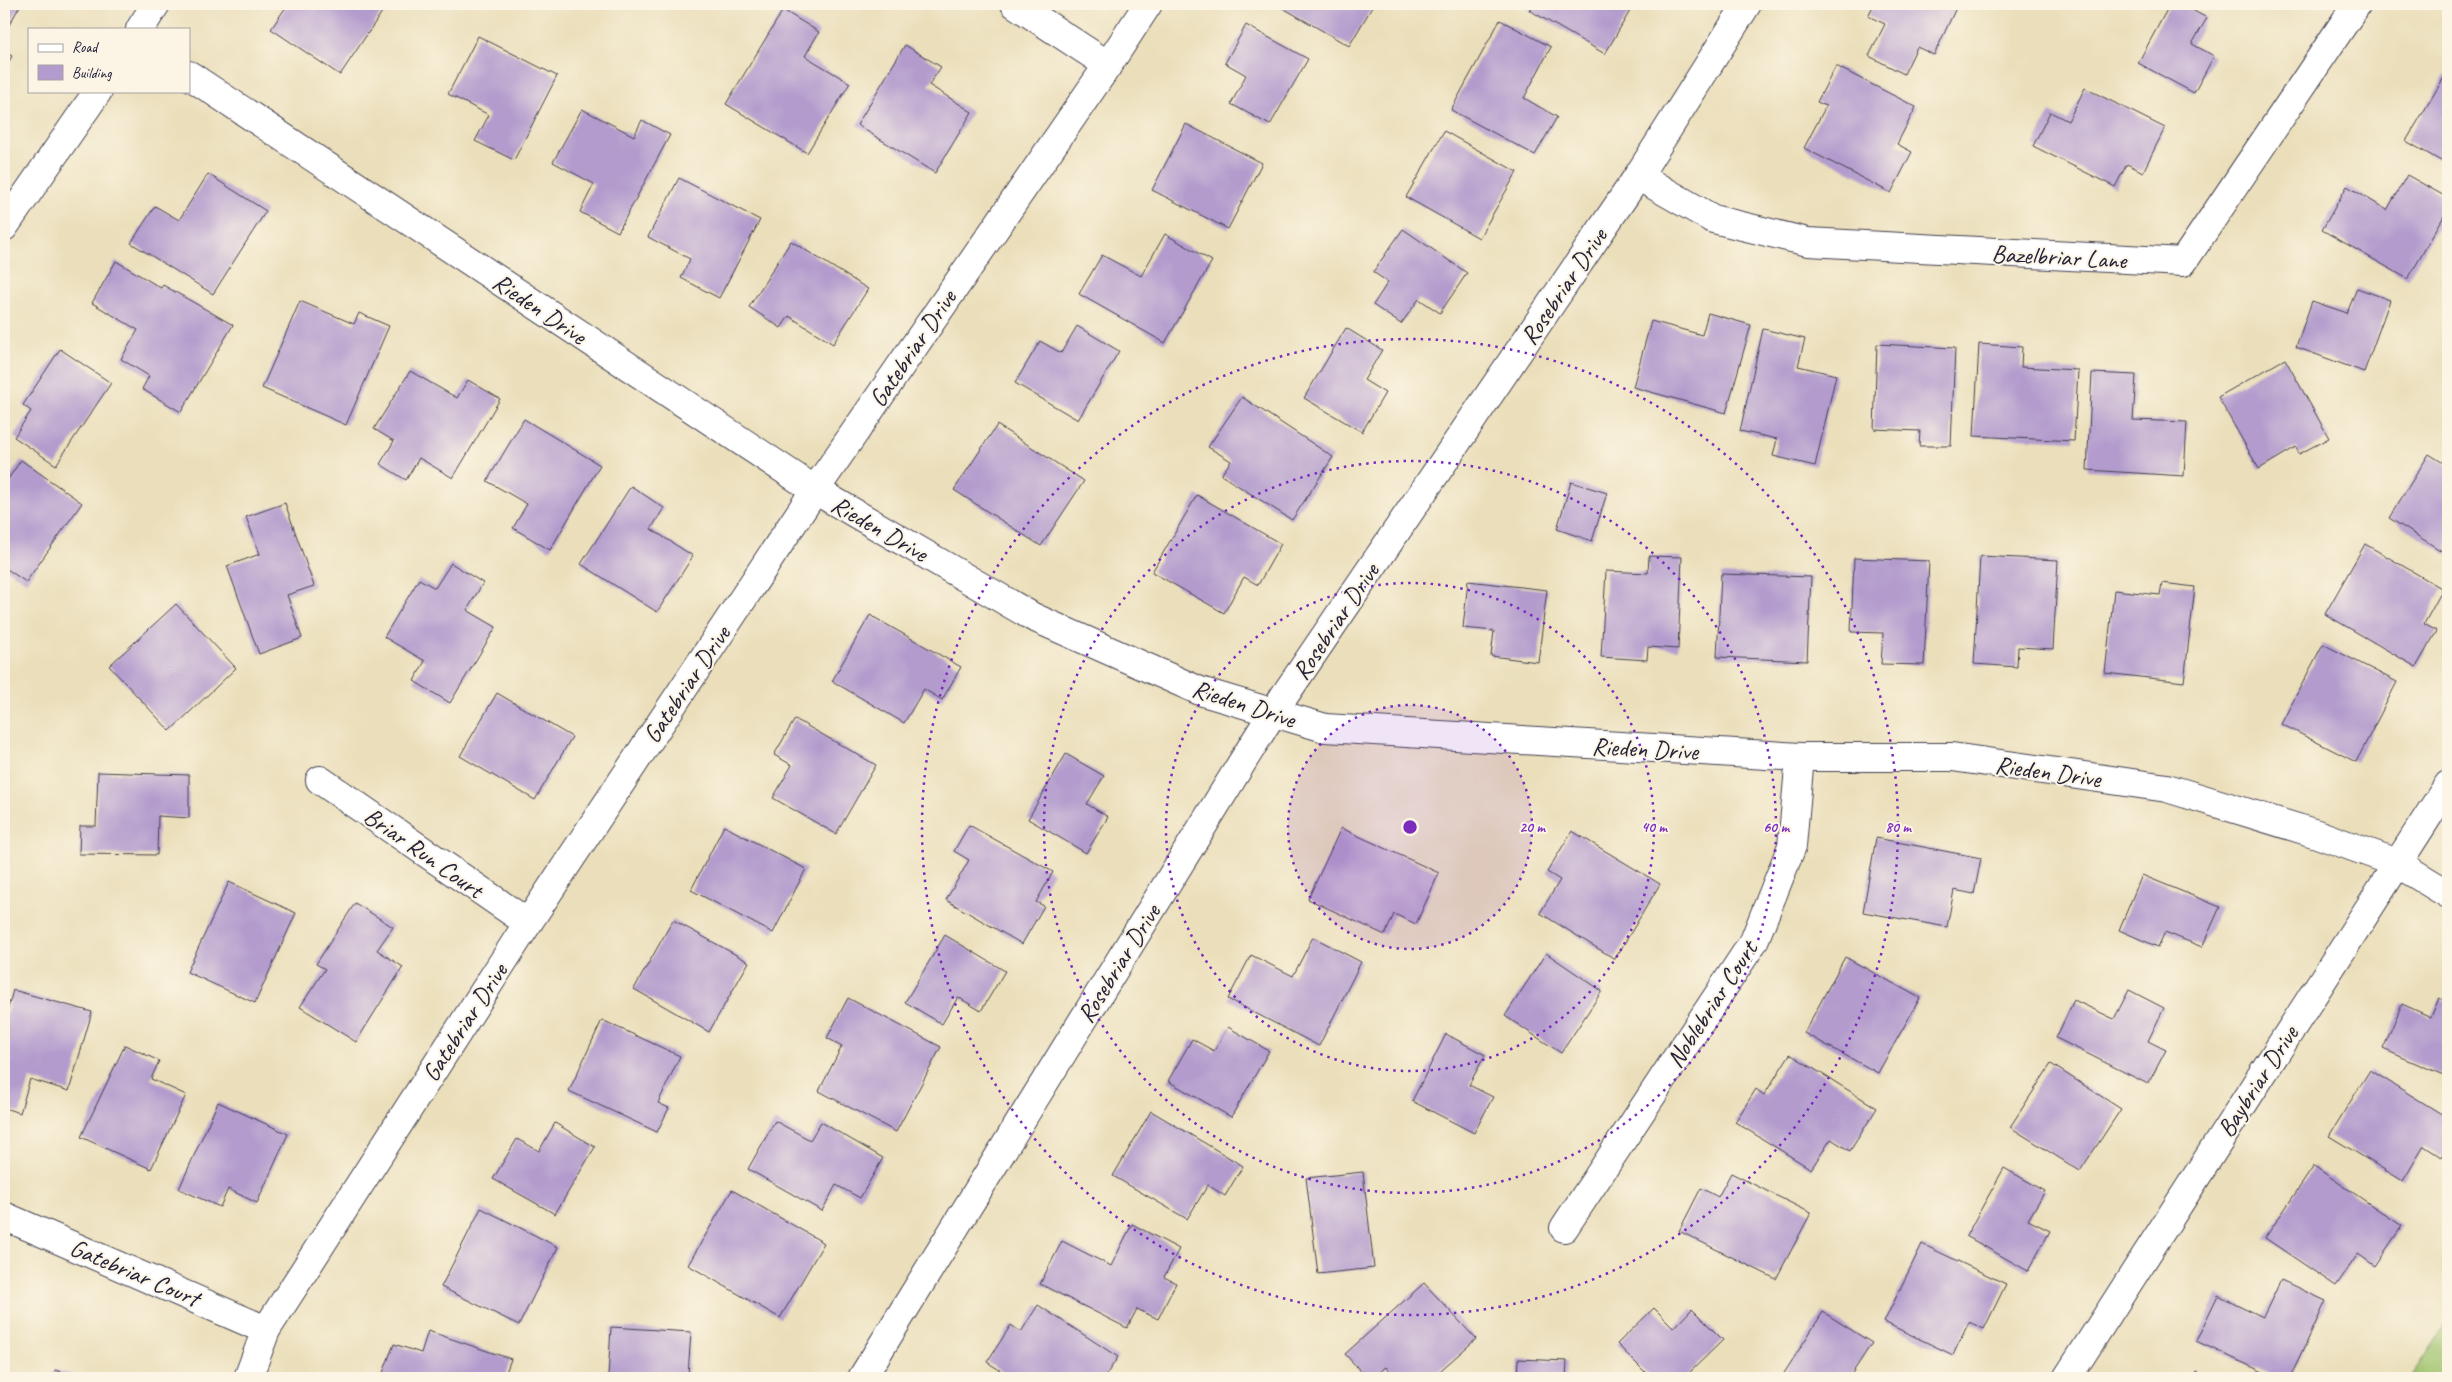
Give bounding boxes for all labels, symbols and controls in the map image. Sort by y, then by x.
legend [28,28,190,92]
text: Road [72,38,99,57]
text: Building [72,64,112,83]
street label: Rosebriar Drive [1513,221,1616,351]
street label: Bazelbriar Lane [1991,237,2129,277]
street label: Rieden Drive [486,266,594,353]
street label: Gatebriar Drive [862,282,965,413]
street label: Rieden Drive [825,488,935,570]
street label: Rosebriar Drive [1285,556,1388,686]
street label: Gatebriar Drive [636,618,739,749]
street label: Rieden Drive [1188,672,1301,736]
street label: Rieden Drive [1591,730,1701,768]
street label: Rieden Drive [1993,749,2105,795]
street label: Briar Run Court [358,800,491,907]
centre of rings [1401,818,1419,836]
text: 20 m [1519,818,1546,837]
text: 40 m [1641,818,1668,837]
text: 60 m [1763,818,1790,837]
text: 80 m [1885,818,1912,837]
street label: Rosebriar Drive [1070,897,1169,1029]
street label: Noblebriar Court [1659,933,1766,1074]
street label: Gatebriar Drive [415,956,516,1088]
street label: Baybriar Drive [2210,1018,2307,1143]
street label: Gatebriar Court [65,1231,207,1316]

